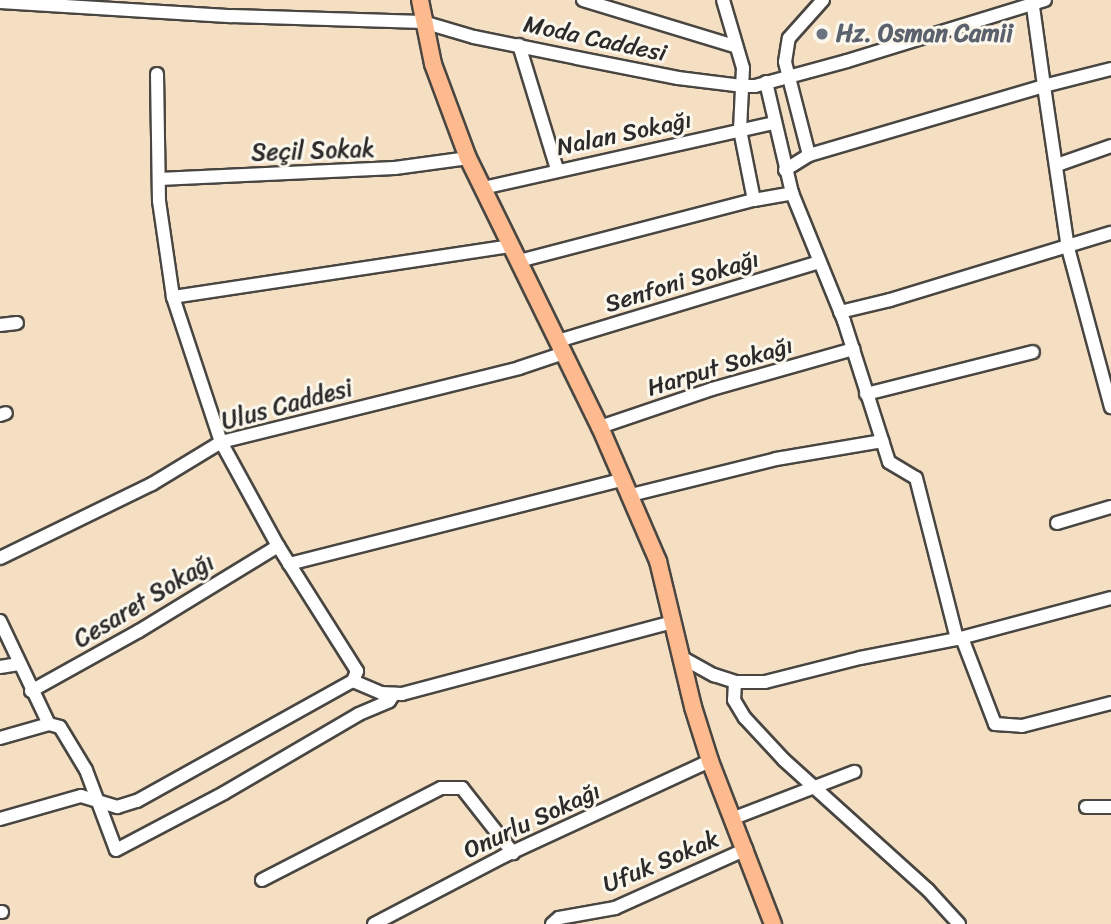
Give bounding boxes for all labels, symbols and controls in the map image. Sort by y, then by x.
street label: Moda Caddesi [522,10,668,68]
place label: Hz. Osman Camii [836,20,1013,48]
marker: Hz. Osman Camii [814,26,830,42]
street label: Nalan Sokağı [554,106,694,162]
street label: Seçil Sokak [251,134,375,168]
street label: Senfoni Sokağı [601,245,763,319]
street label: Harput Sokağı [644,331,796,403]
street label: Ulus Caddesi [219,374,355,436]
street label: Cesaret Sokağı [69,548,219,654]
street label: Onurlu Sokağı [459,777,605,865]
street label: Ufuk Sokak [599,825,723,899]

